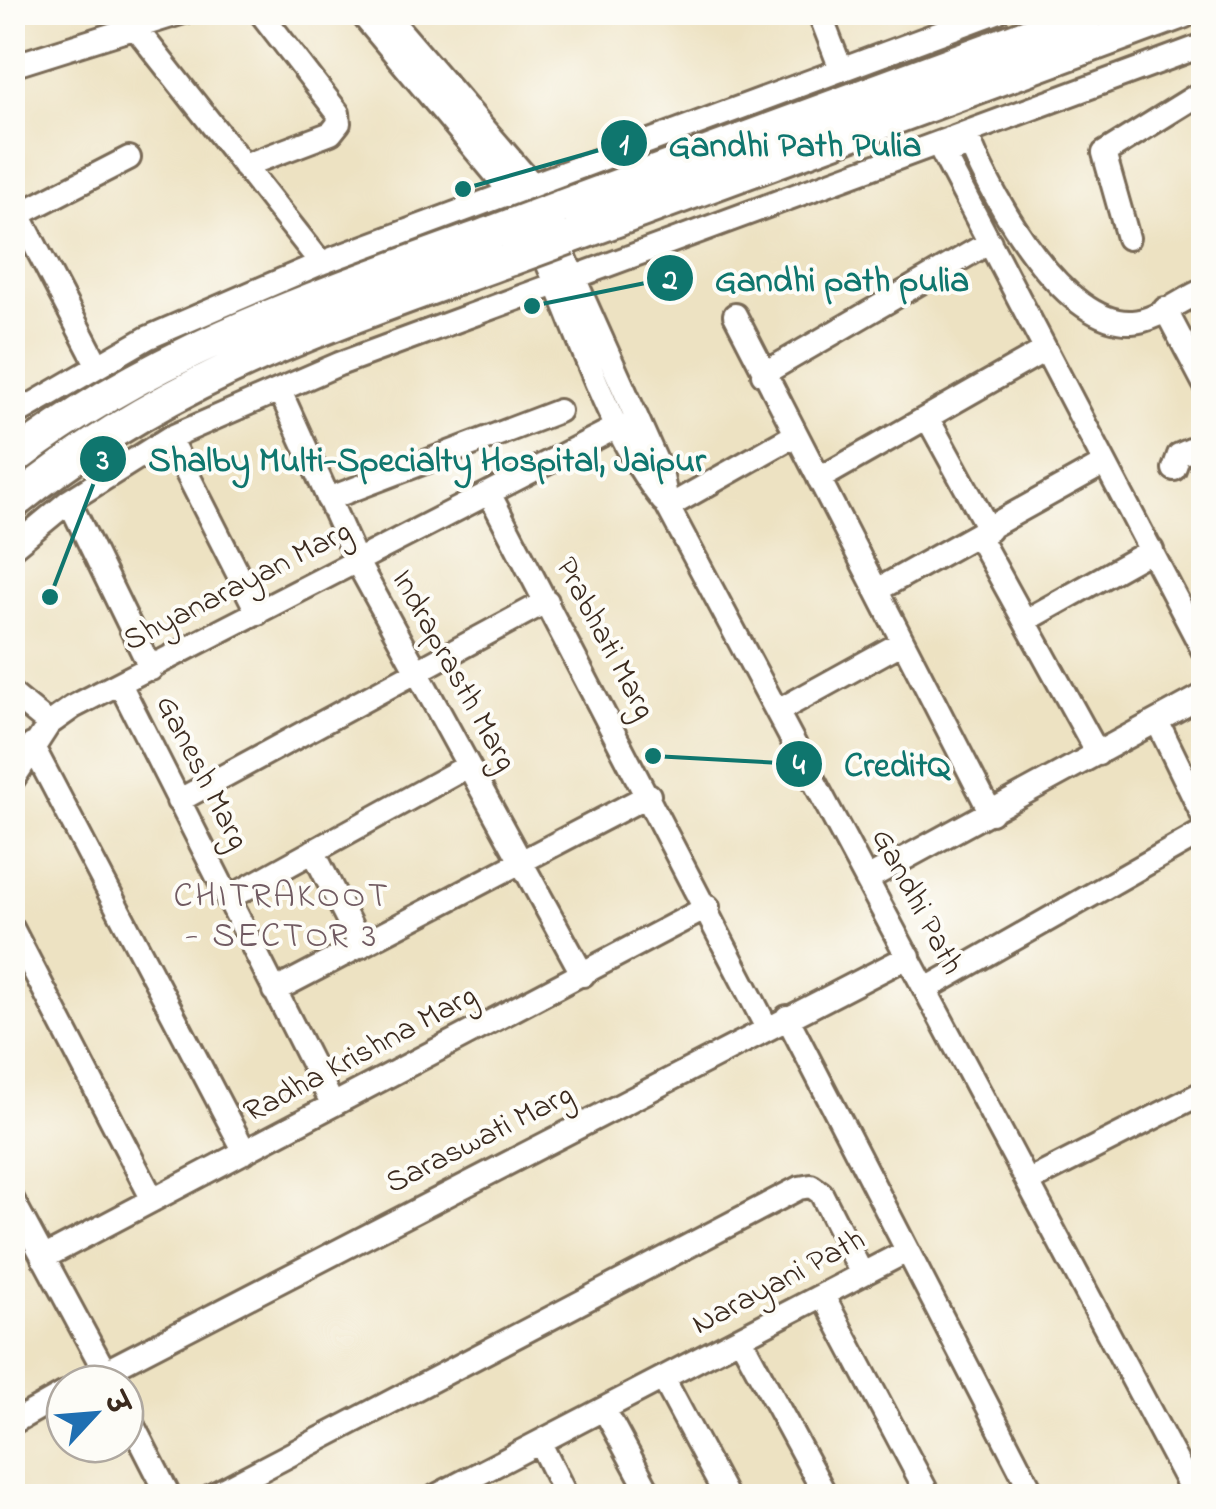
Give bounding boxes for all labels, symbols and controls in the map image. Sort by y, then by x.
callout: Gandhi Path Pulia [599,111,942,176]
text: Gandhi Path Pulia [669,122,921,173]
text: 1 [619,125,629,169]
callout: Gandhi path pulia [645,246,989,311]
text: Gandhi path pulia [715,257,969,308]
text: 2 [662,260,678,304]
callout: Shalby Multi-Specialty Hospital, Jaipur [78,426,726,491]
text: Shalby Multi-Specialty Hospital, Jaipur [148,437,707,489]
text: 3 [96,440,109,484]
street label: Shyanarayan Marg [116,509,360,665]
street label: Prabhati Marg [542,549,666,729]
street label: Indraprasth Marg [378,561,528,781]
street label: Ganesh Marg [142,688,260,858]
callout: CreditQ [774,731,970,796]
text: CreditQ [844,742,951,793]
text: 4 [793,745,806,789]
street label: Gandhi Path [858,820,974,984]
district label: CHITRAKOOT - SECTOR 3 [174,872,390,963]
street label: Radha Krishna Marg [236,974,486,1136]
street label: Saraswati Marg [378,1072,582,1208]
street label: Narayani Path [684,1218,874,1348]
north arrow [45,1364,145,1464]
text: उ [90,1385,138,1424]

